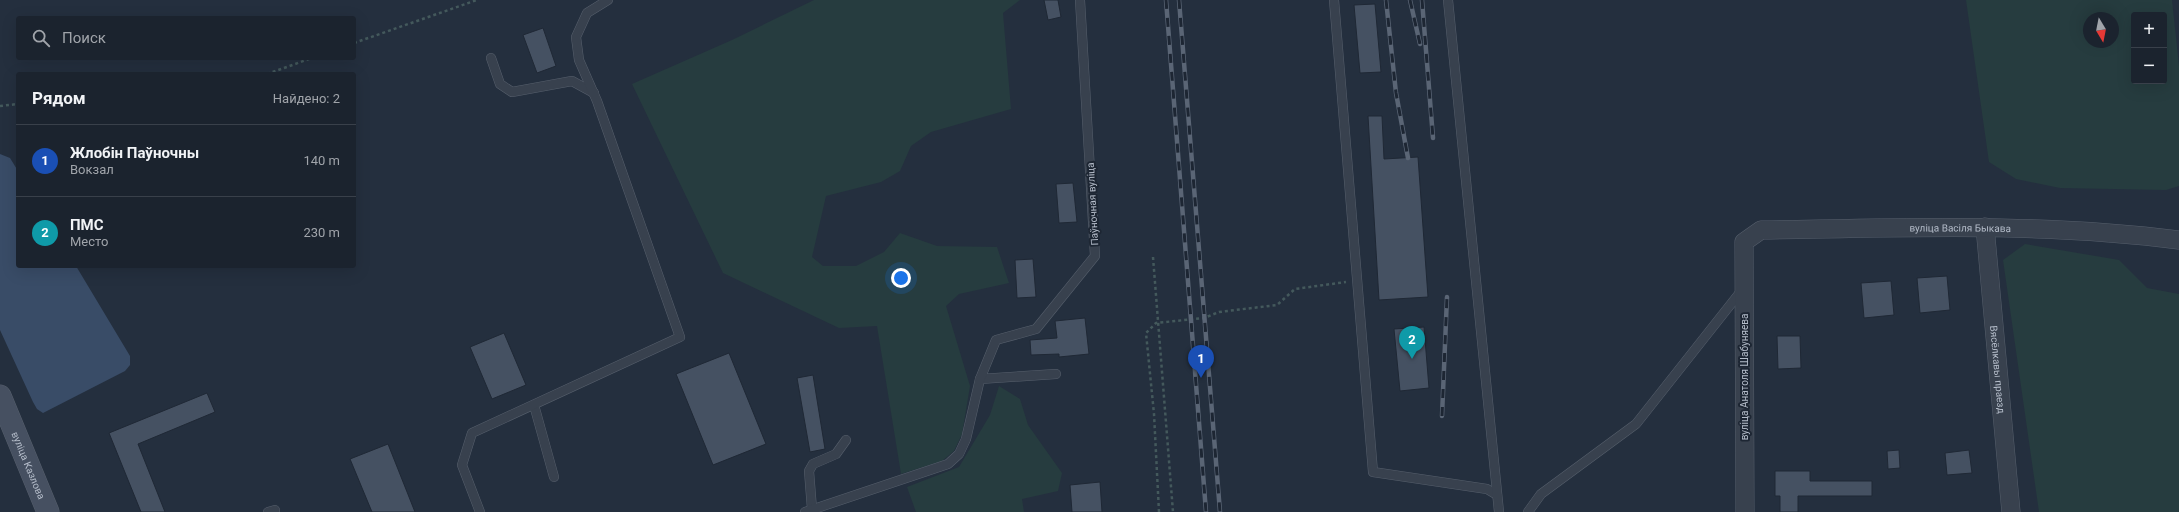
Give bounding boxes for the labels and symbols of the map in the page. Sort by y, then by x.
north arrow [2083,12,2119,48]
street label: Паўночная вуліца [1085,162,1100,246]
street label: вуліца Васіля Быкава [1909,222,2011,234]
your location [891,268,911,288]
street label: вуліца Анатоля Шабуняева [1739,314,1750,440]
street label: Вясёлкавы праезд [1988,325,2007,414]
pin: 2 [1399,326,1425,359]
pin: 1 [1188,345,1214,378]
street label: вуліца Казлова [9,430,47,501]

